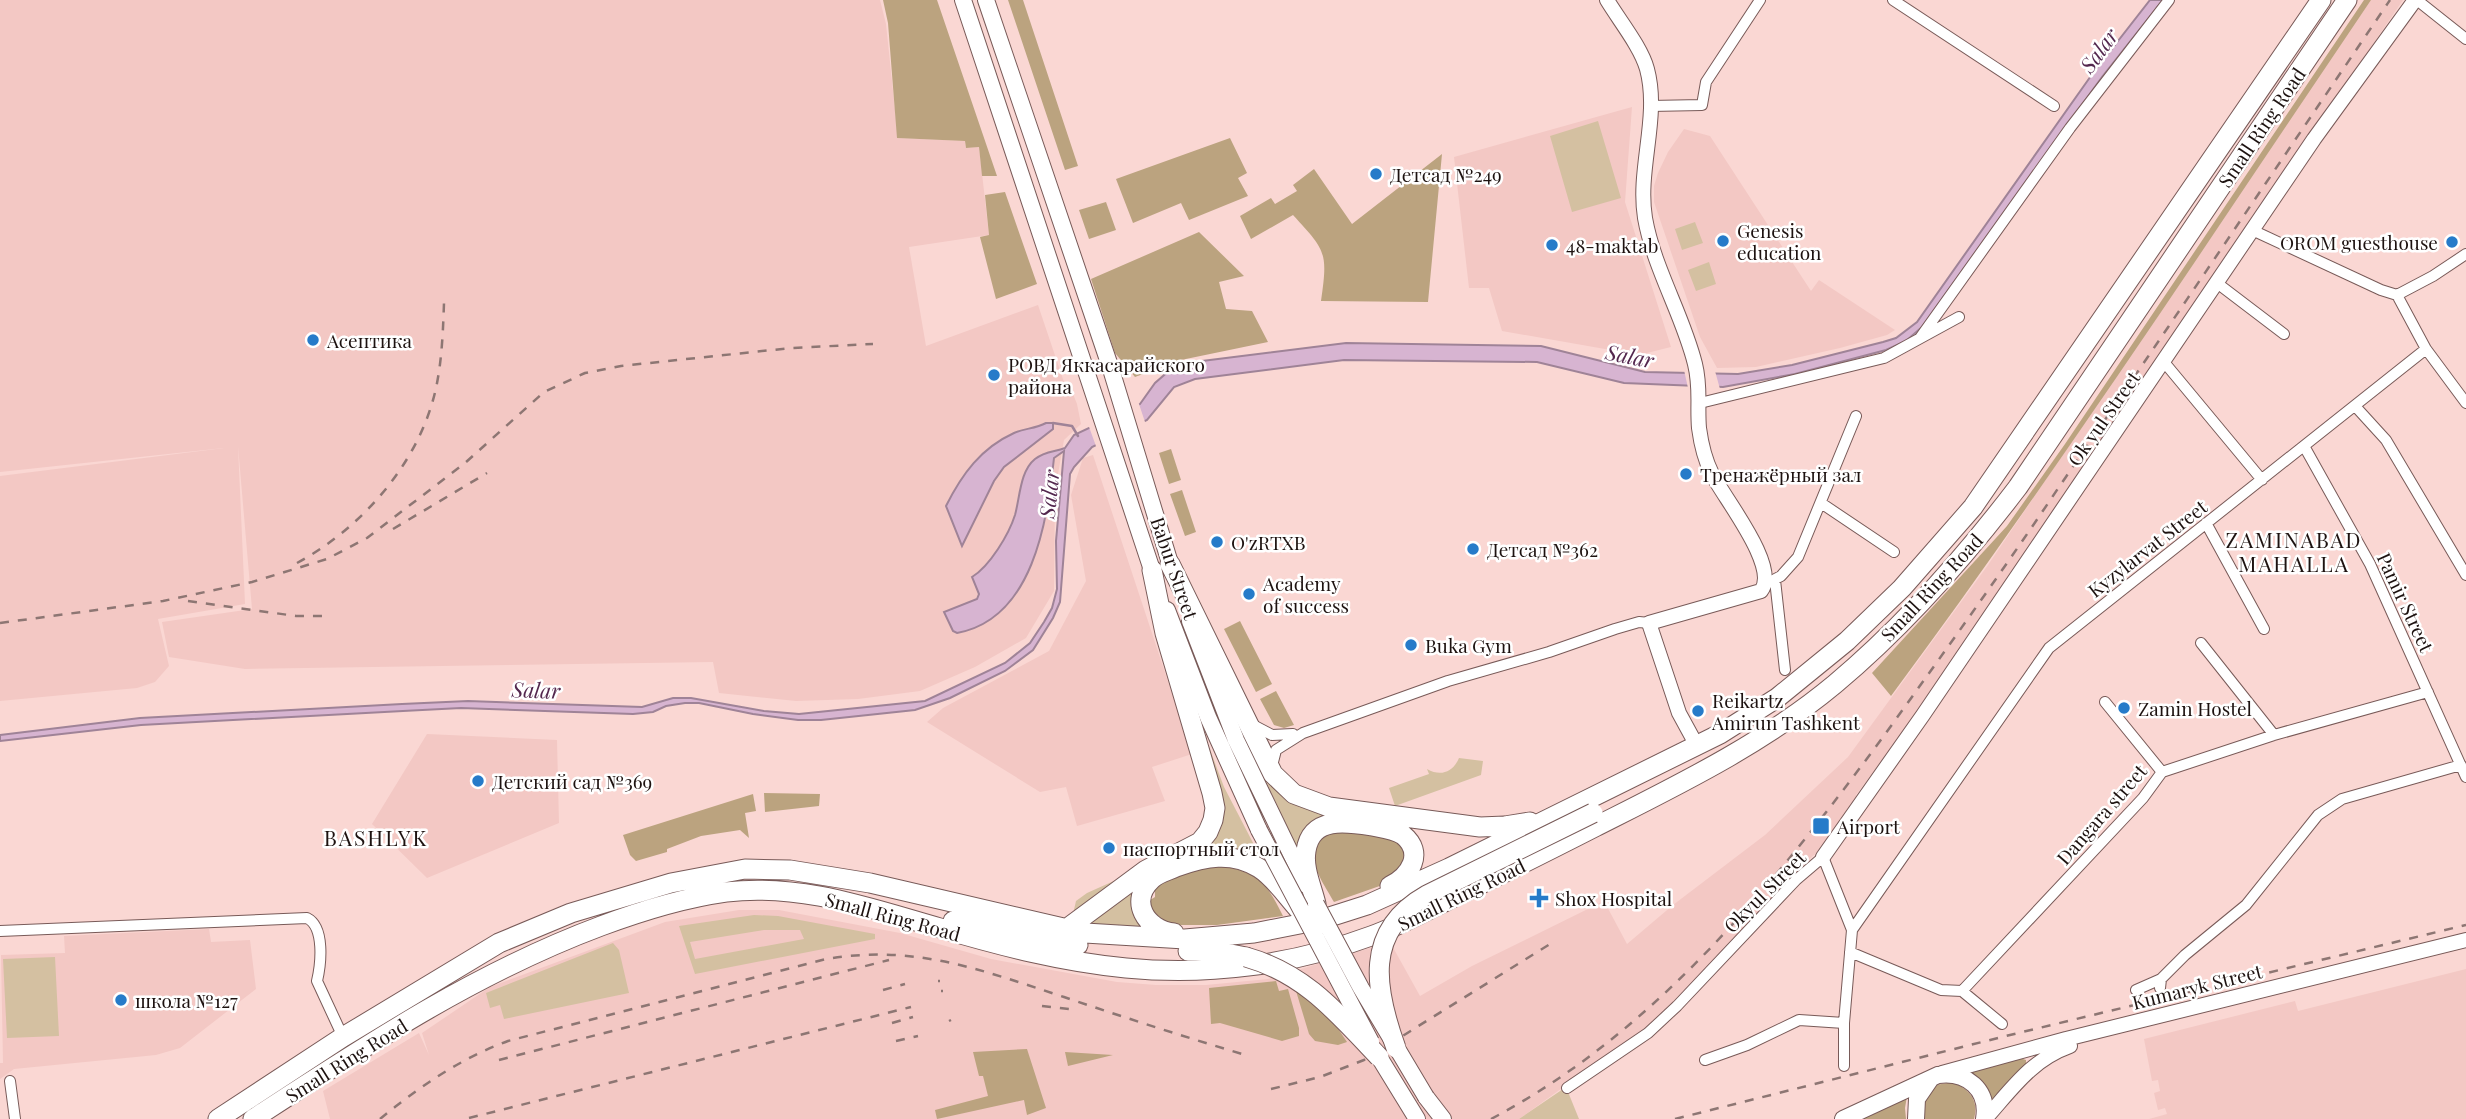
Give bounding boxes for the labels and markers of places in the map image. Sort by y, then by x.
place label: Детсад №249 [1390,161,1502,187]
marker: Детсад №249 [1368,166,1384,182]
place label: Genesis education [1737,217,1822,265]
place label: OROM guesthouse [2280,229,2438,255]
place label: 48-maktab [1566,232,1658,258]
marker: Genesis education [1715,233,1731,249]
marker: OROM guesthouse [2444,234,2460,250]
marker: 48-maktab [1544,237,1560,253]
place label: Асептика [326,327,413,353]
marker: Асептика [305,332,321,348]
place label: РОВД Яккасарайского района [1008,351,1205,399]
marker: РОВД Яккасарайского района [986,367,1002,383]
place label: Тренажёрный зал [1700,461,1862,487]
marker: Тренажёрный зал [1678,466,1694,482]
place label: O'zRTXB [1231,529,1306,555]
marker: O'zRTXB [1209,534,1225,550]
place label: Детсад №362 [1487,536,1598,562]
marker: Детсад №362 [1465,541,1481,557]
place label: Academy of success [1262,570,1349,618]
marker: Academy of success [1241,586,1257,602]
place label: Buka Gym [1425,632,1512,658]
marker: Buka Gym [1403,637,1419,653]
place label: Reikartz Amirun Tashkent [1711,687,1860,735]
place label: Zamin Hostel [2138,695,2253,721]
marker: Zamin Hostel [2116,700,2132,716]
marker: Reikartz Amirun Tashkent [1690,703,1706,719]
place label: Детский сад №369 [492,768,652,794]
marker: Детский сад №369 [470,773,486,789]
place label: Airport [1836,813,1900,839]
marker: Airport [1811,816,1831,836]
place label: паспортный стол [1123,835,1279,861]
marker: паспортный стол [1101,840,1117,856]
place label: Shox Hospital [1555,885,1673,911]
marker: Shox Hospital [1529,888,1549,908]
place label: школа №127 [135,987,238,1013]
marker: школа №127 [113,992,129,1008]

